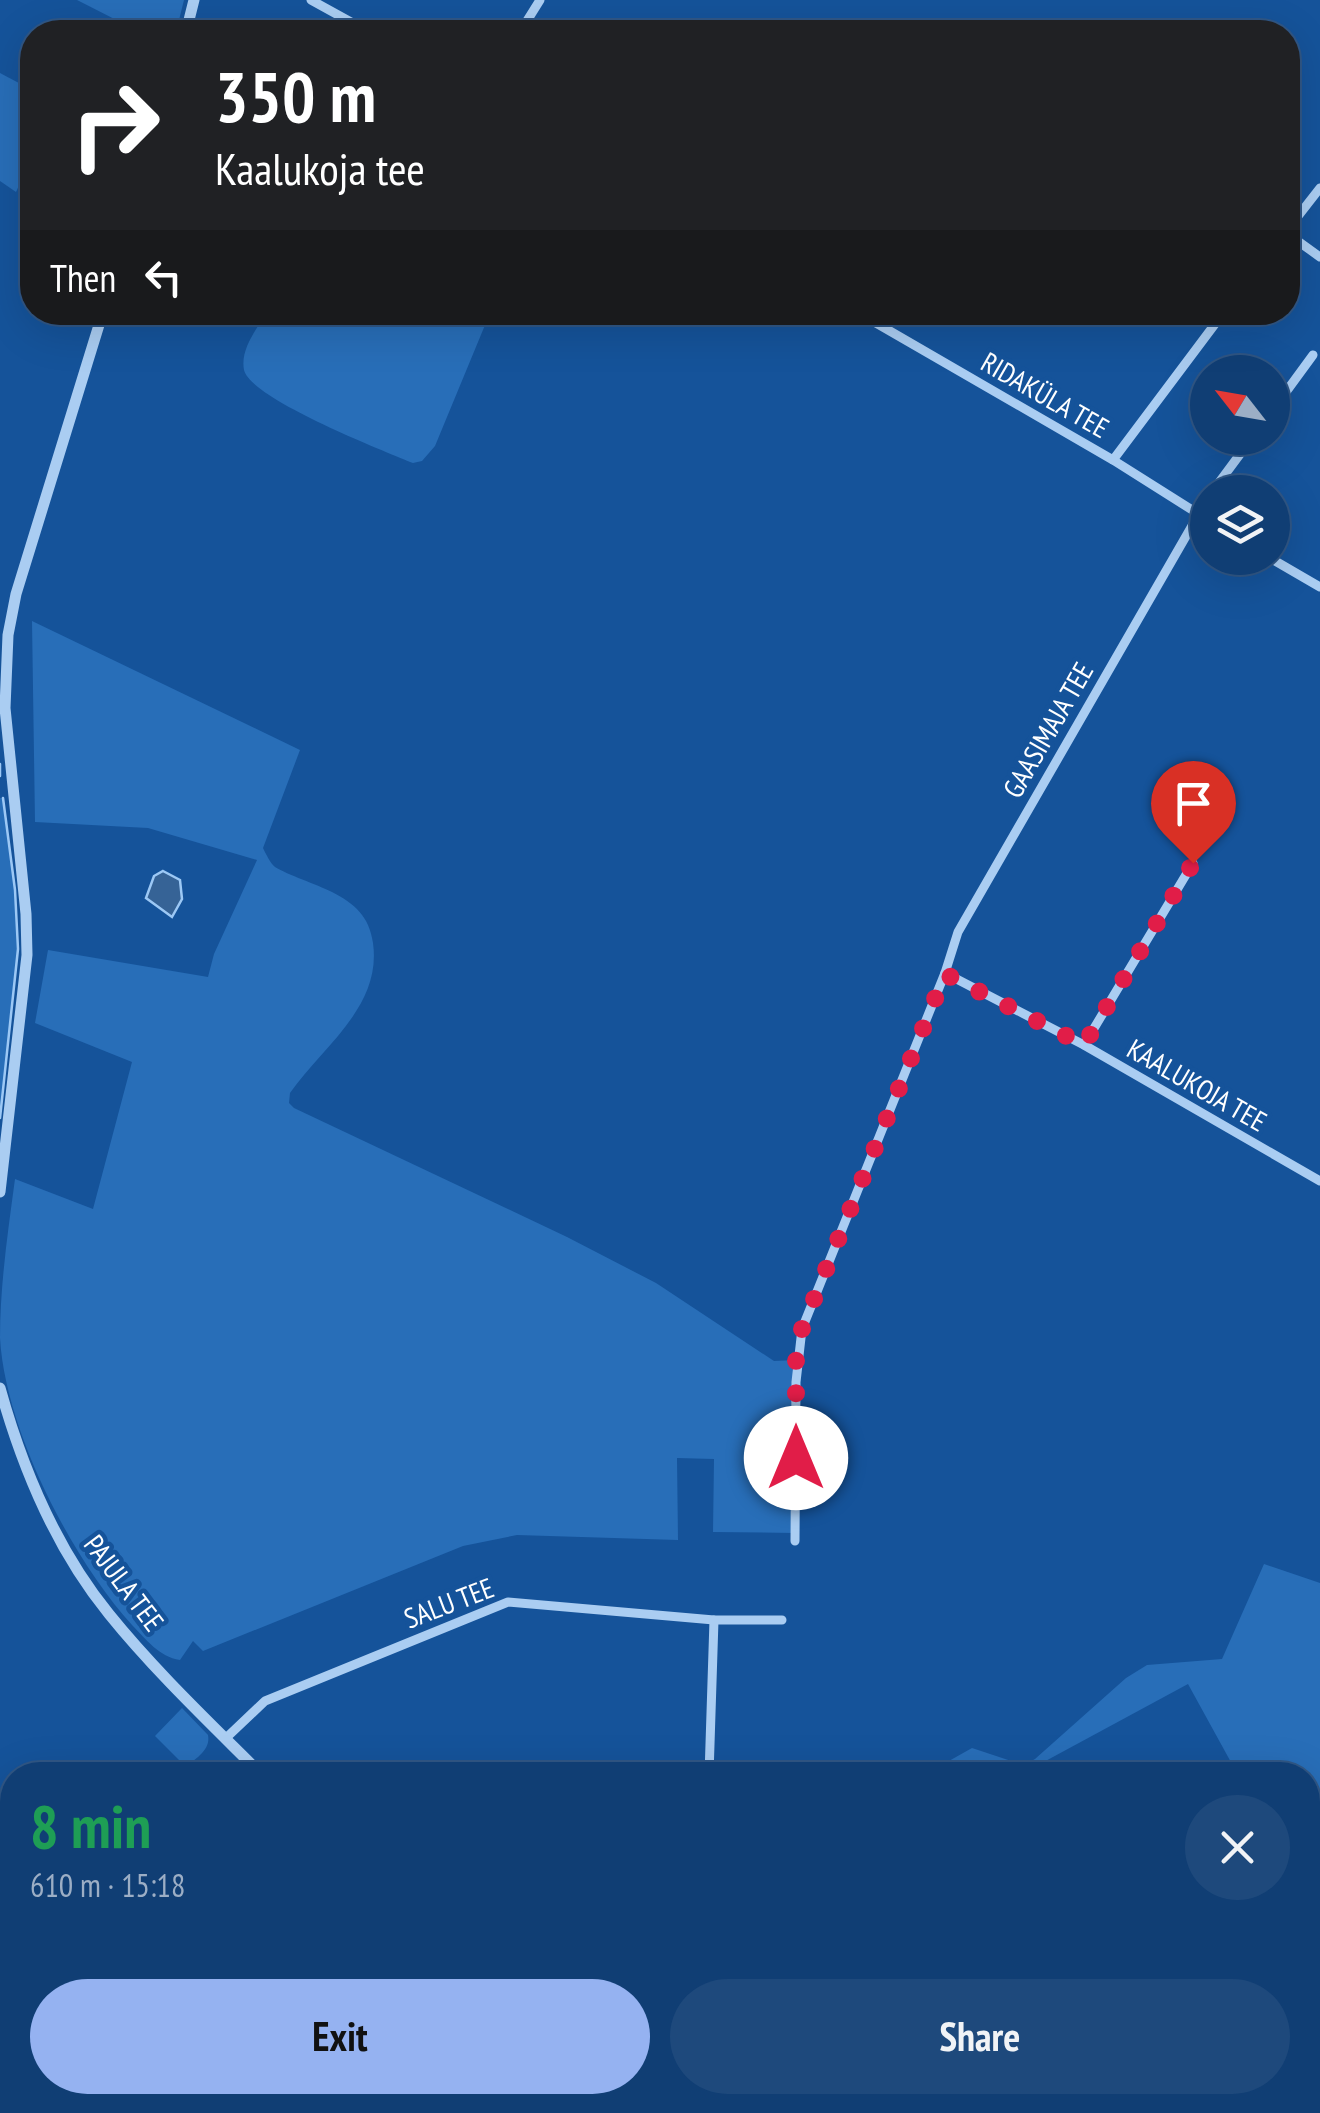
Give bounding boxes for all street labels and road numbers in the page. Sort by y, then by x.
street label: RIDAKÜLA TEE [975,343,1116,446]
street label: GAASIMAJA TEE [994,655,1101,804]
street label: KAALUKOJA TEE [1121,1030,1274,1139]
street label: PAJULA TEE [76,1527,173,1638]
street label: SALU TEE [399,1569,499,1637]

